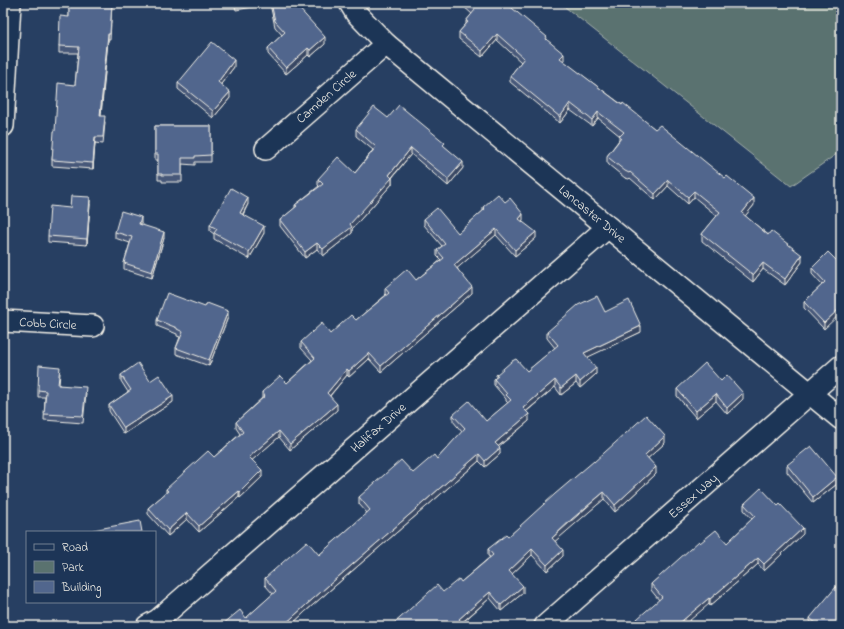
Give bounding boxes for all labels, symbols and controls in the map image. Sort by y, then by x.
street label: Camden Circle [292,65,361,128]
street label: Lancaster Drive [554,180,630,248]
street label: Cobb Circle [19,312,77,335]
street label: Halifax Drive [346,398,410,457]
street label: Essex Way [664,469,723,523]
legend [26,531,156,603]
text: Road [62,539,88,557]
text: Park [62,559,84,577]
text: Building [61,579,101,598]

